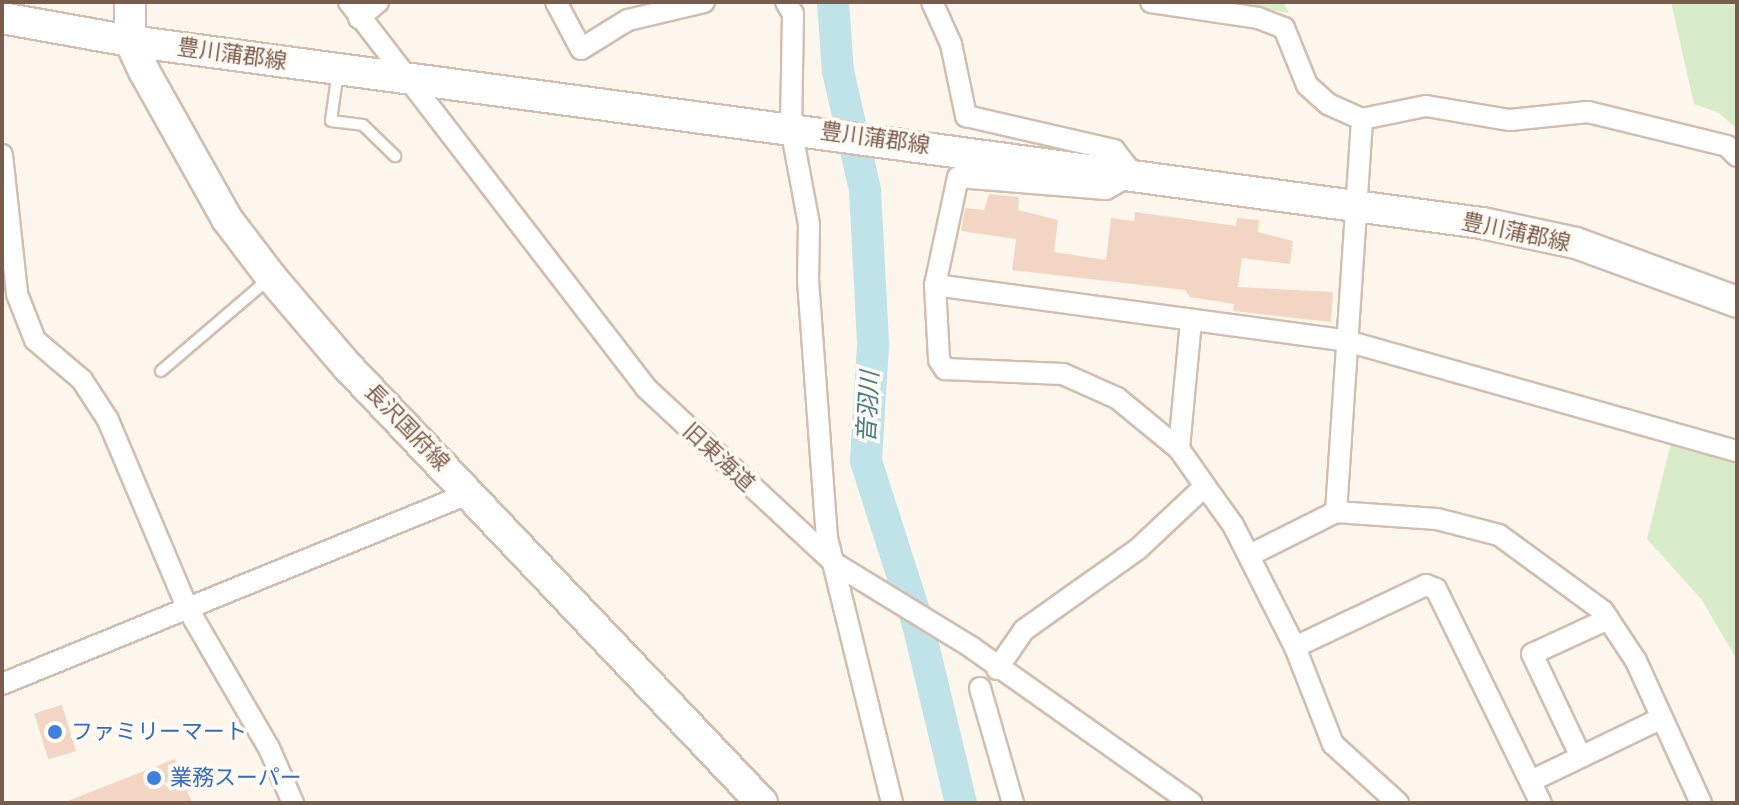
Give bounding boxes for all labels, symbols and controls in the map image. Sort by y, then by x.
street label: 豊川蒲郡線 [176,33,288,75]
street label: 豊川蒲郡線 [819,117,931,159]
street label: 豊川蒲郡線 [1459,208,1573,256]
water label: 音羽川 [853,370,885,444]
street label: 長沢国府線 [359,378,455,476]
street label: 旧東海道 [678,417,760,497]
place label: ファミリーマート [71,719,247,745]
marker: ファミリーマート [46,723,64,741]
place label: 業務スーパー [170,765,302,791]
marker: 業務スーパー [145,769,163,787]

